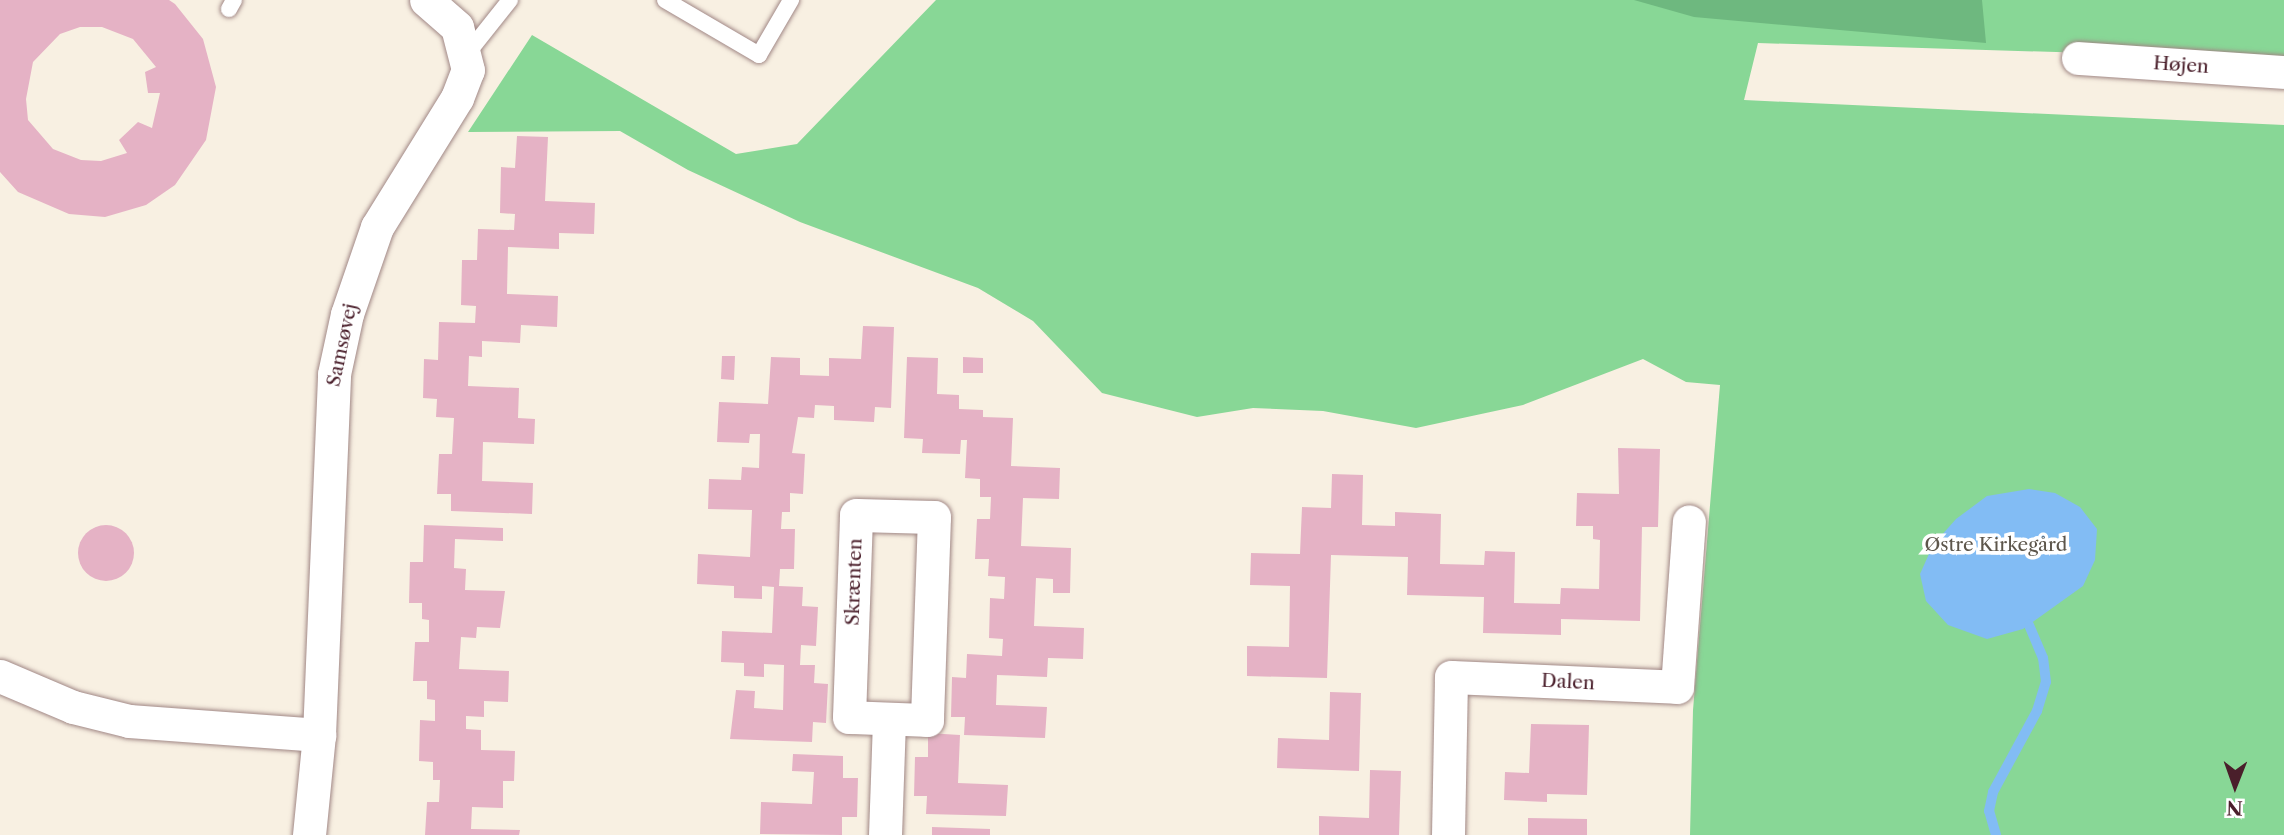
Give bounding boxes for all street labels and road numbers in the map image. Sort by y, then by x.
street label: Højen [2152,52,2210,78]
street label: Samsøvej [322,301,362,389]
street label: Skrænten [841,538,867,626]
street label: Dalen [1541,669,1595,695]

